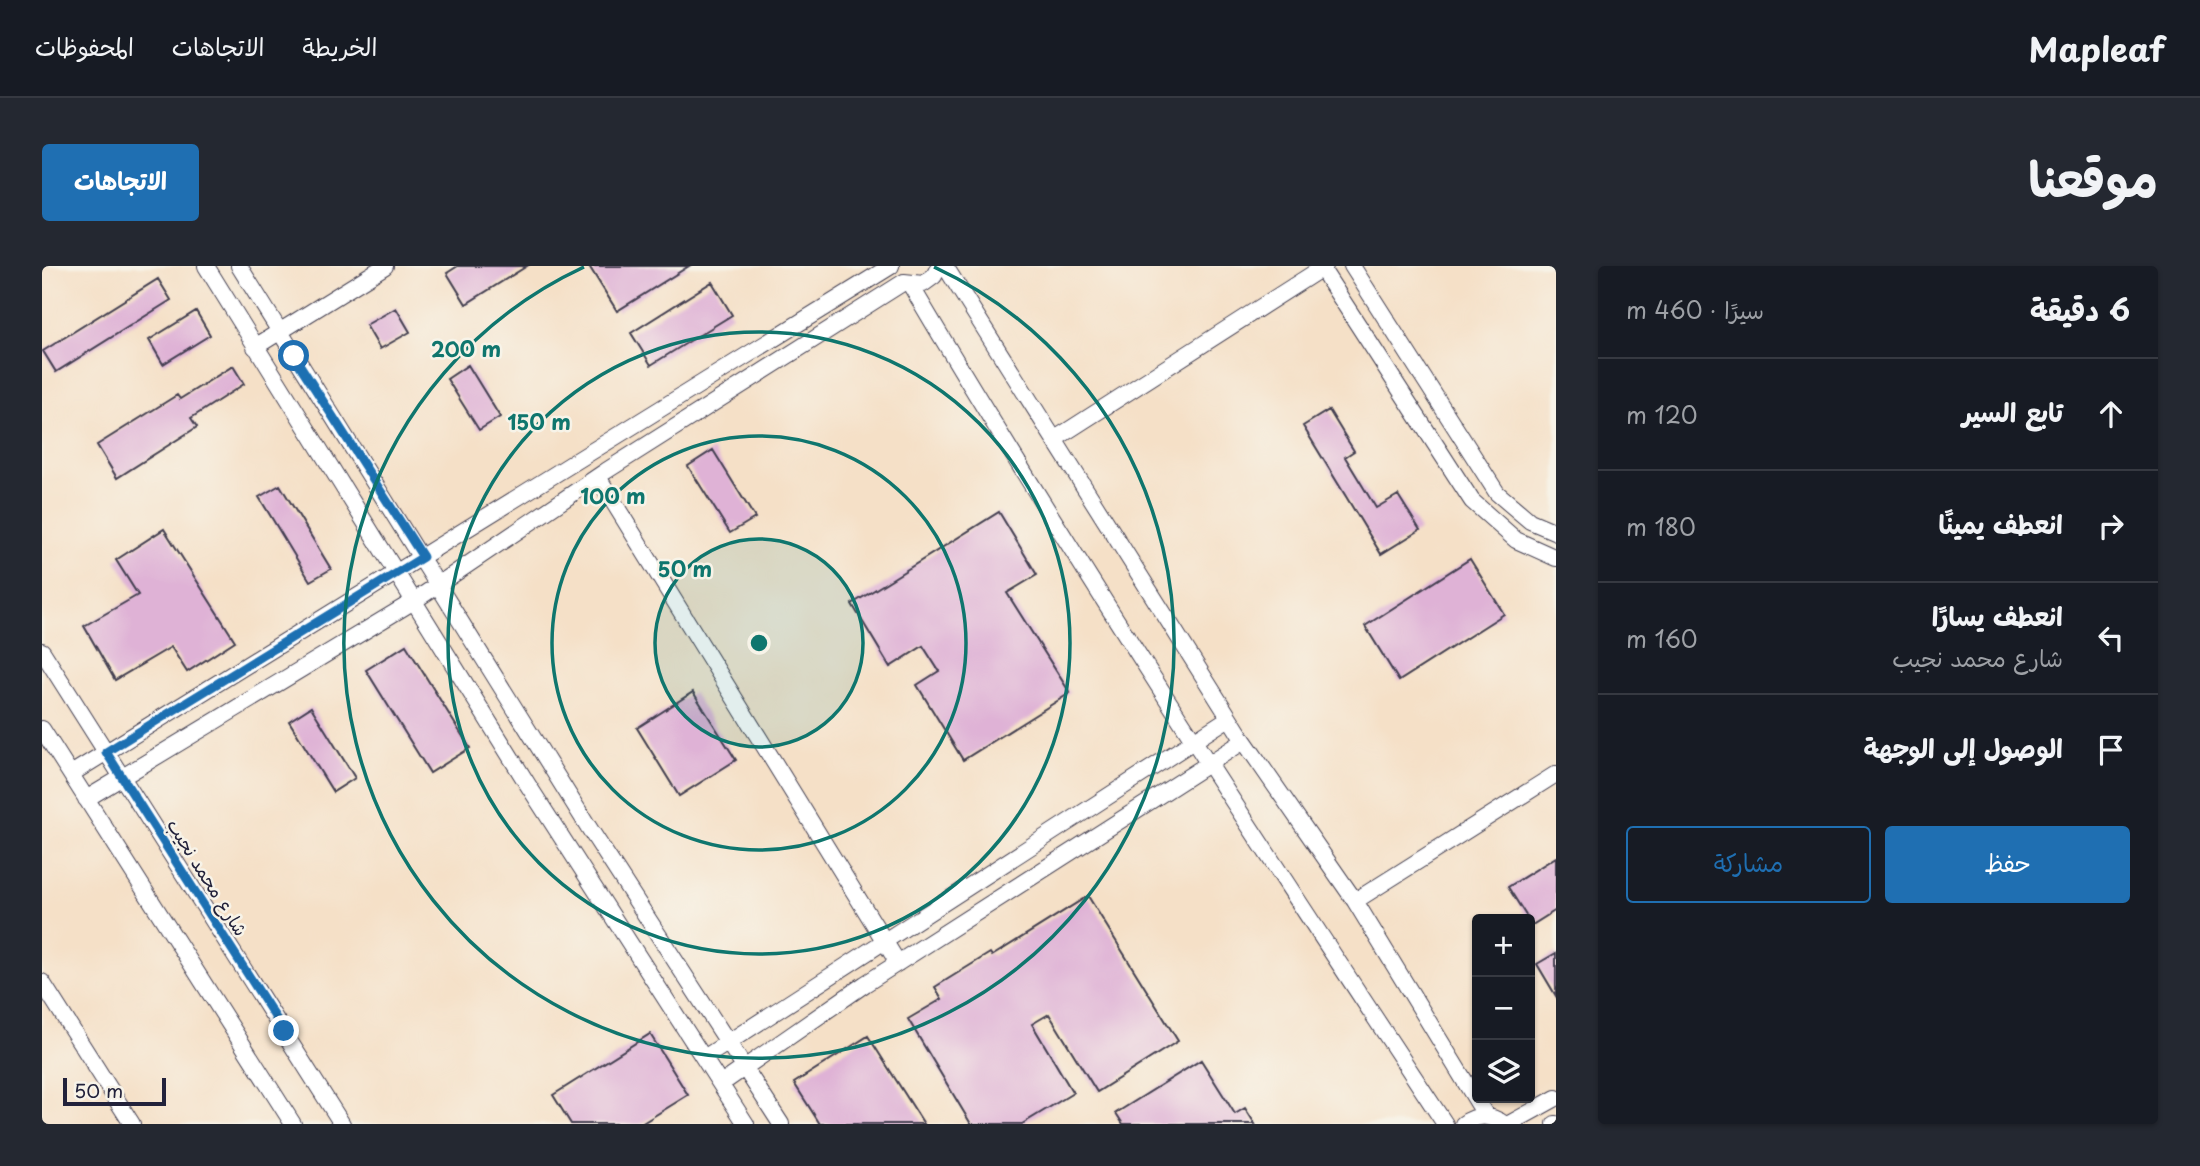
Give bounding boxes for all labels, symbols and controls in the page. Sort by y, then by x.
text: Mapleaf [2029,23,2165,73]
text: المحفوظات [35,28,134,64]
text: الاتجاهات [172,28,265,64]
text: الخريطة [303,28,377,64]
text: موقعنا [2028,140,2158,214]
button: الاتجاهات [42,144,199,221]
text: 6 دقيقة [2030,286,2130,331]
text: سيرًا · 460 m [1626,292,1764,327]
text: 200 m [431,332,501,364]
route start [278,340,309,371]
text: تابع السير [1962,392,2063,431]
icon: ahead [2092,395,2130,433]
text: 120 m [1626,397,1698,432]
text: 150 m [507,405,571,437]
text: 100 m [580,479,646,511]
text: انعطف يمينًا [1939,504,2063,543]
icon: right [2092,507,2130,545]
text: 180 m [1626,509,1696,544]
text: 50 m [658,552,712,584]
text: انعطف يسارًا [1932,596,2063,635]
icon: left [2092,619,2130,657]
text: 160 m [1626,621,1698,656]
centre of rings [747,631,771,655]
text: شارع محمد نجيب [1892,640,2063,675]
text: الوصول إلى الوجهة [1864,728,2063,767]
icon: arrive [2092,731,2130,769]
street label: شارع محمد نجيب [161,813,255,941]
button: مشاركة [1626,826,1871,903]
button: حفظ [1885,826,2130,903]
map controls [1472,914,1535,1103]
button: + [1472,914,1535,977]
button: − [1472,977,1535,1040]
route end [268,1015,299,1046]
button: layers [1472,1040,1535,1103]
scale bar [63,1075,166,1107]
text: 50 m [74,1076,123,1104]

